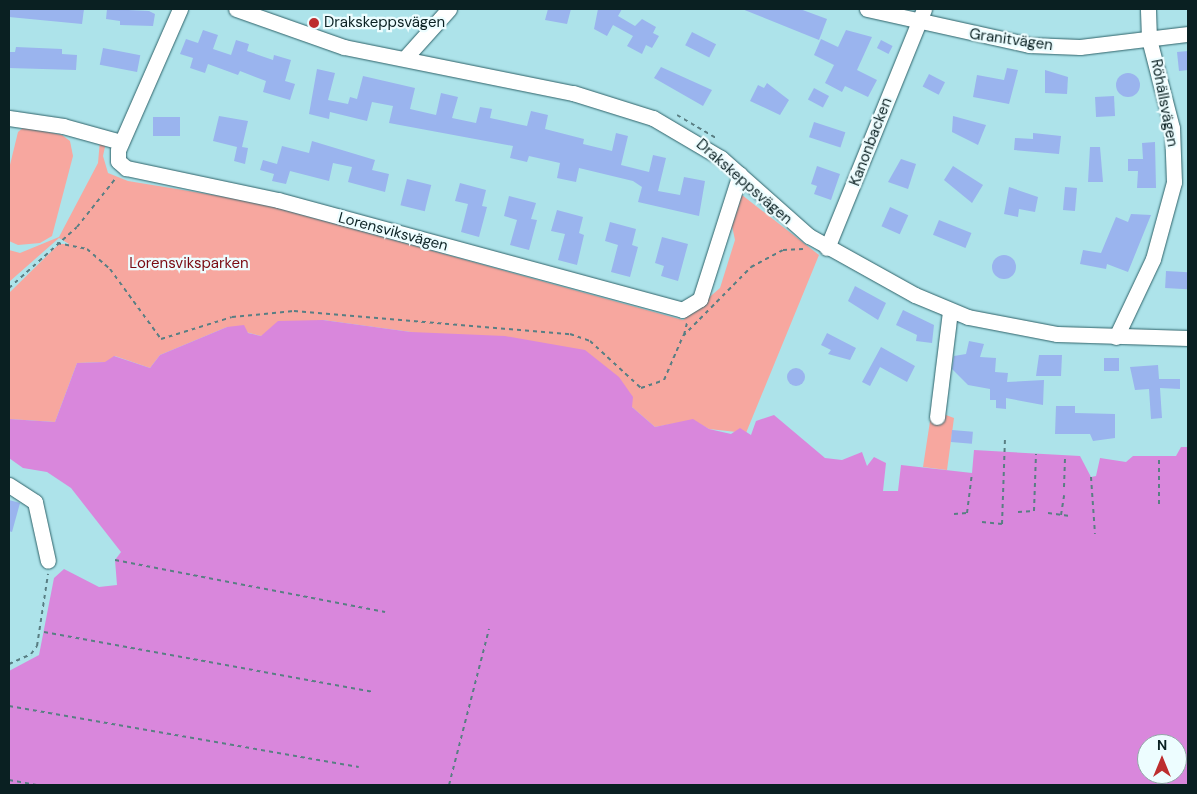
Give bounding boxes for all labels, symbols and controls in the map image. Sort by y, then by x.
place label: Drakskeppsvägen [324,14,445,32]
marker: Drakskeppsvägen [308,17,320,29]
street label: Granitvägen [968,25,1054,55]
street label: Röhällsvägen [1147,58,1181,148]
street label: Kanonbacken [846,95,896,189]
street label: Drakskeppsvägen [692,136,796,228]
street label: Lorensviksvägen [336,209,450,255]
park label: Lorensviksparken [129,255,249,273]
north arrow [1137,734,1187,784]
text: N [1157,736,1167,754]

